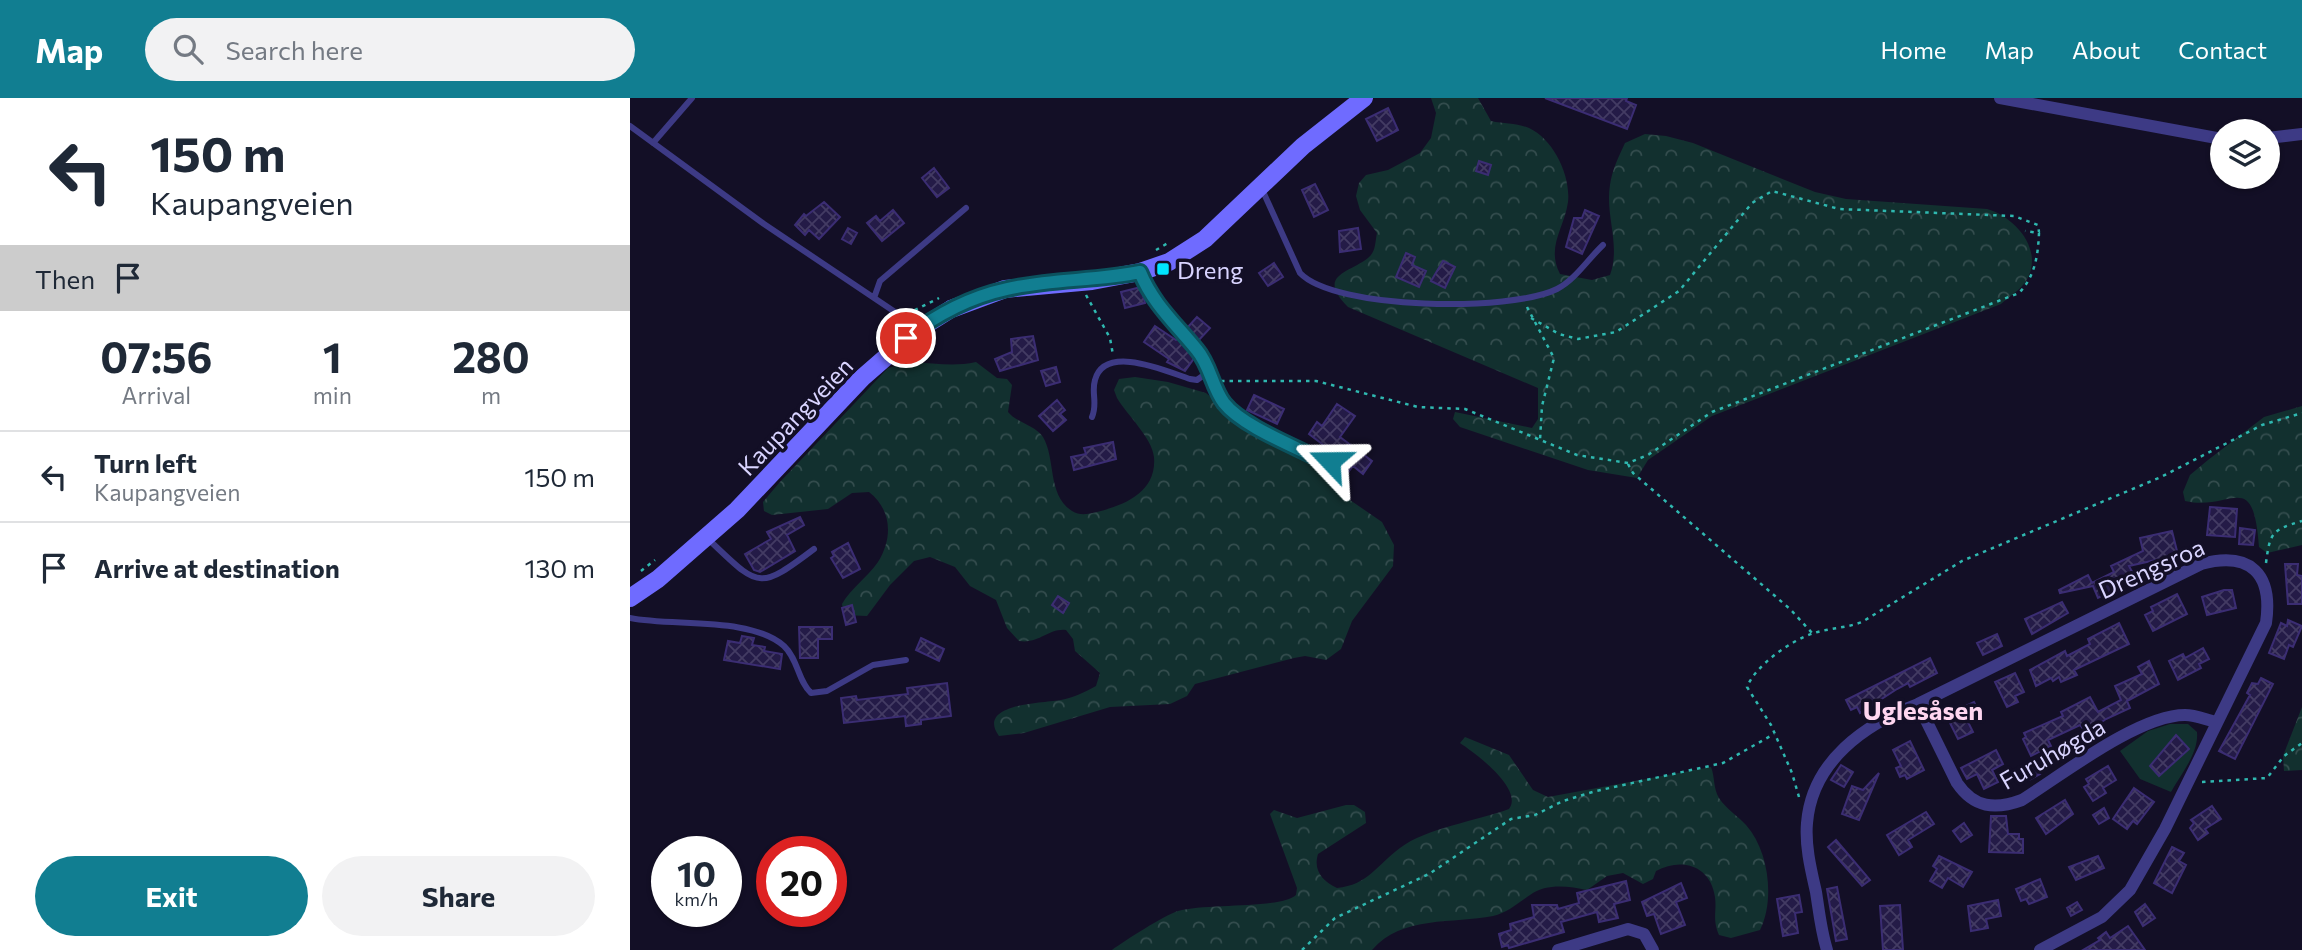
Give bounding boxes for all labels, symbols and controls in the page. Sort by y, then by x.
search box [145,18,635,81]
text: Map [35,29,103,70]
icon: search [169,30,207,68]
text: Search here [225,34,363,65]
text: Home [1881,35,1947,64]
text: Map [1985,35,2034,64]
text: About [2072,35,2140,64]
text: Contact [2178,35,2267,64]
map controls [2210,119,2280,189]
button: layers [2210,119,2280,189]
text: 150 m [150,122,285,182]
icon: left [35,126,126,217]
text: Kaupangveien [150,182,354,222]
place label: Dreng [1177,255,1243,284]
icon: arrive [109,259,147,297]
marker: Dreng [1155,261,1171,277]
text: Then [35,263,95,294]
pin [876,308,936,368]
icon: arrive [887,319,925,357]
text: 07:56 [100,330,212,382]
text: 1 [323,330,342,382]
text: 280 [452,330,530,382]
street label: Kaupangveien [732,351,858,481]
text: Arrival [122,381,191,409]
text: min [313,381,352,409]
text: m [481,381,501,409]
position arrow [1293,424,1367,498]
text: Turn left [94,447,197,478]
icon: left [35,458,73,496]
text: 150 m [524,461,595,492]
text: Kaupangveien [94,478,240,506]
street label: Drengsroa [2093,532,2209,604]
icon: arrive [35,549,73,587]
text: Arrive at destination [94,552,340,583]
text: 130 m [524,552,595,583]
district label: Uglesåsen [1863,694,1983,725]
street label: Furuhøgda [1994,711,2110,795]
speed limit sign: 20 [756,836,847,927]
text: 10 [677,851,716,894]
button: Exit [35,856,308,936]
button: Share [322,856,595,936]
text: km/h [675,888,718,910]

